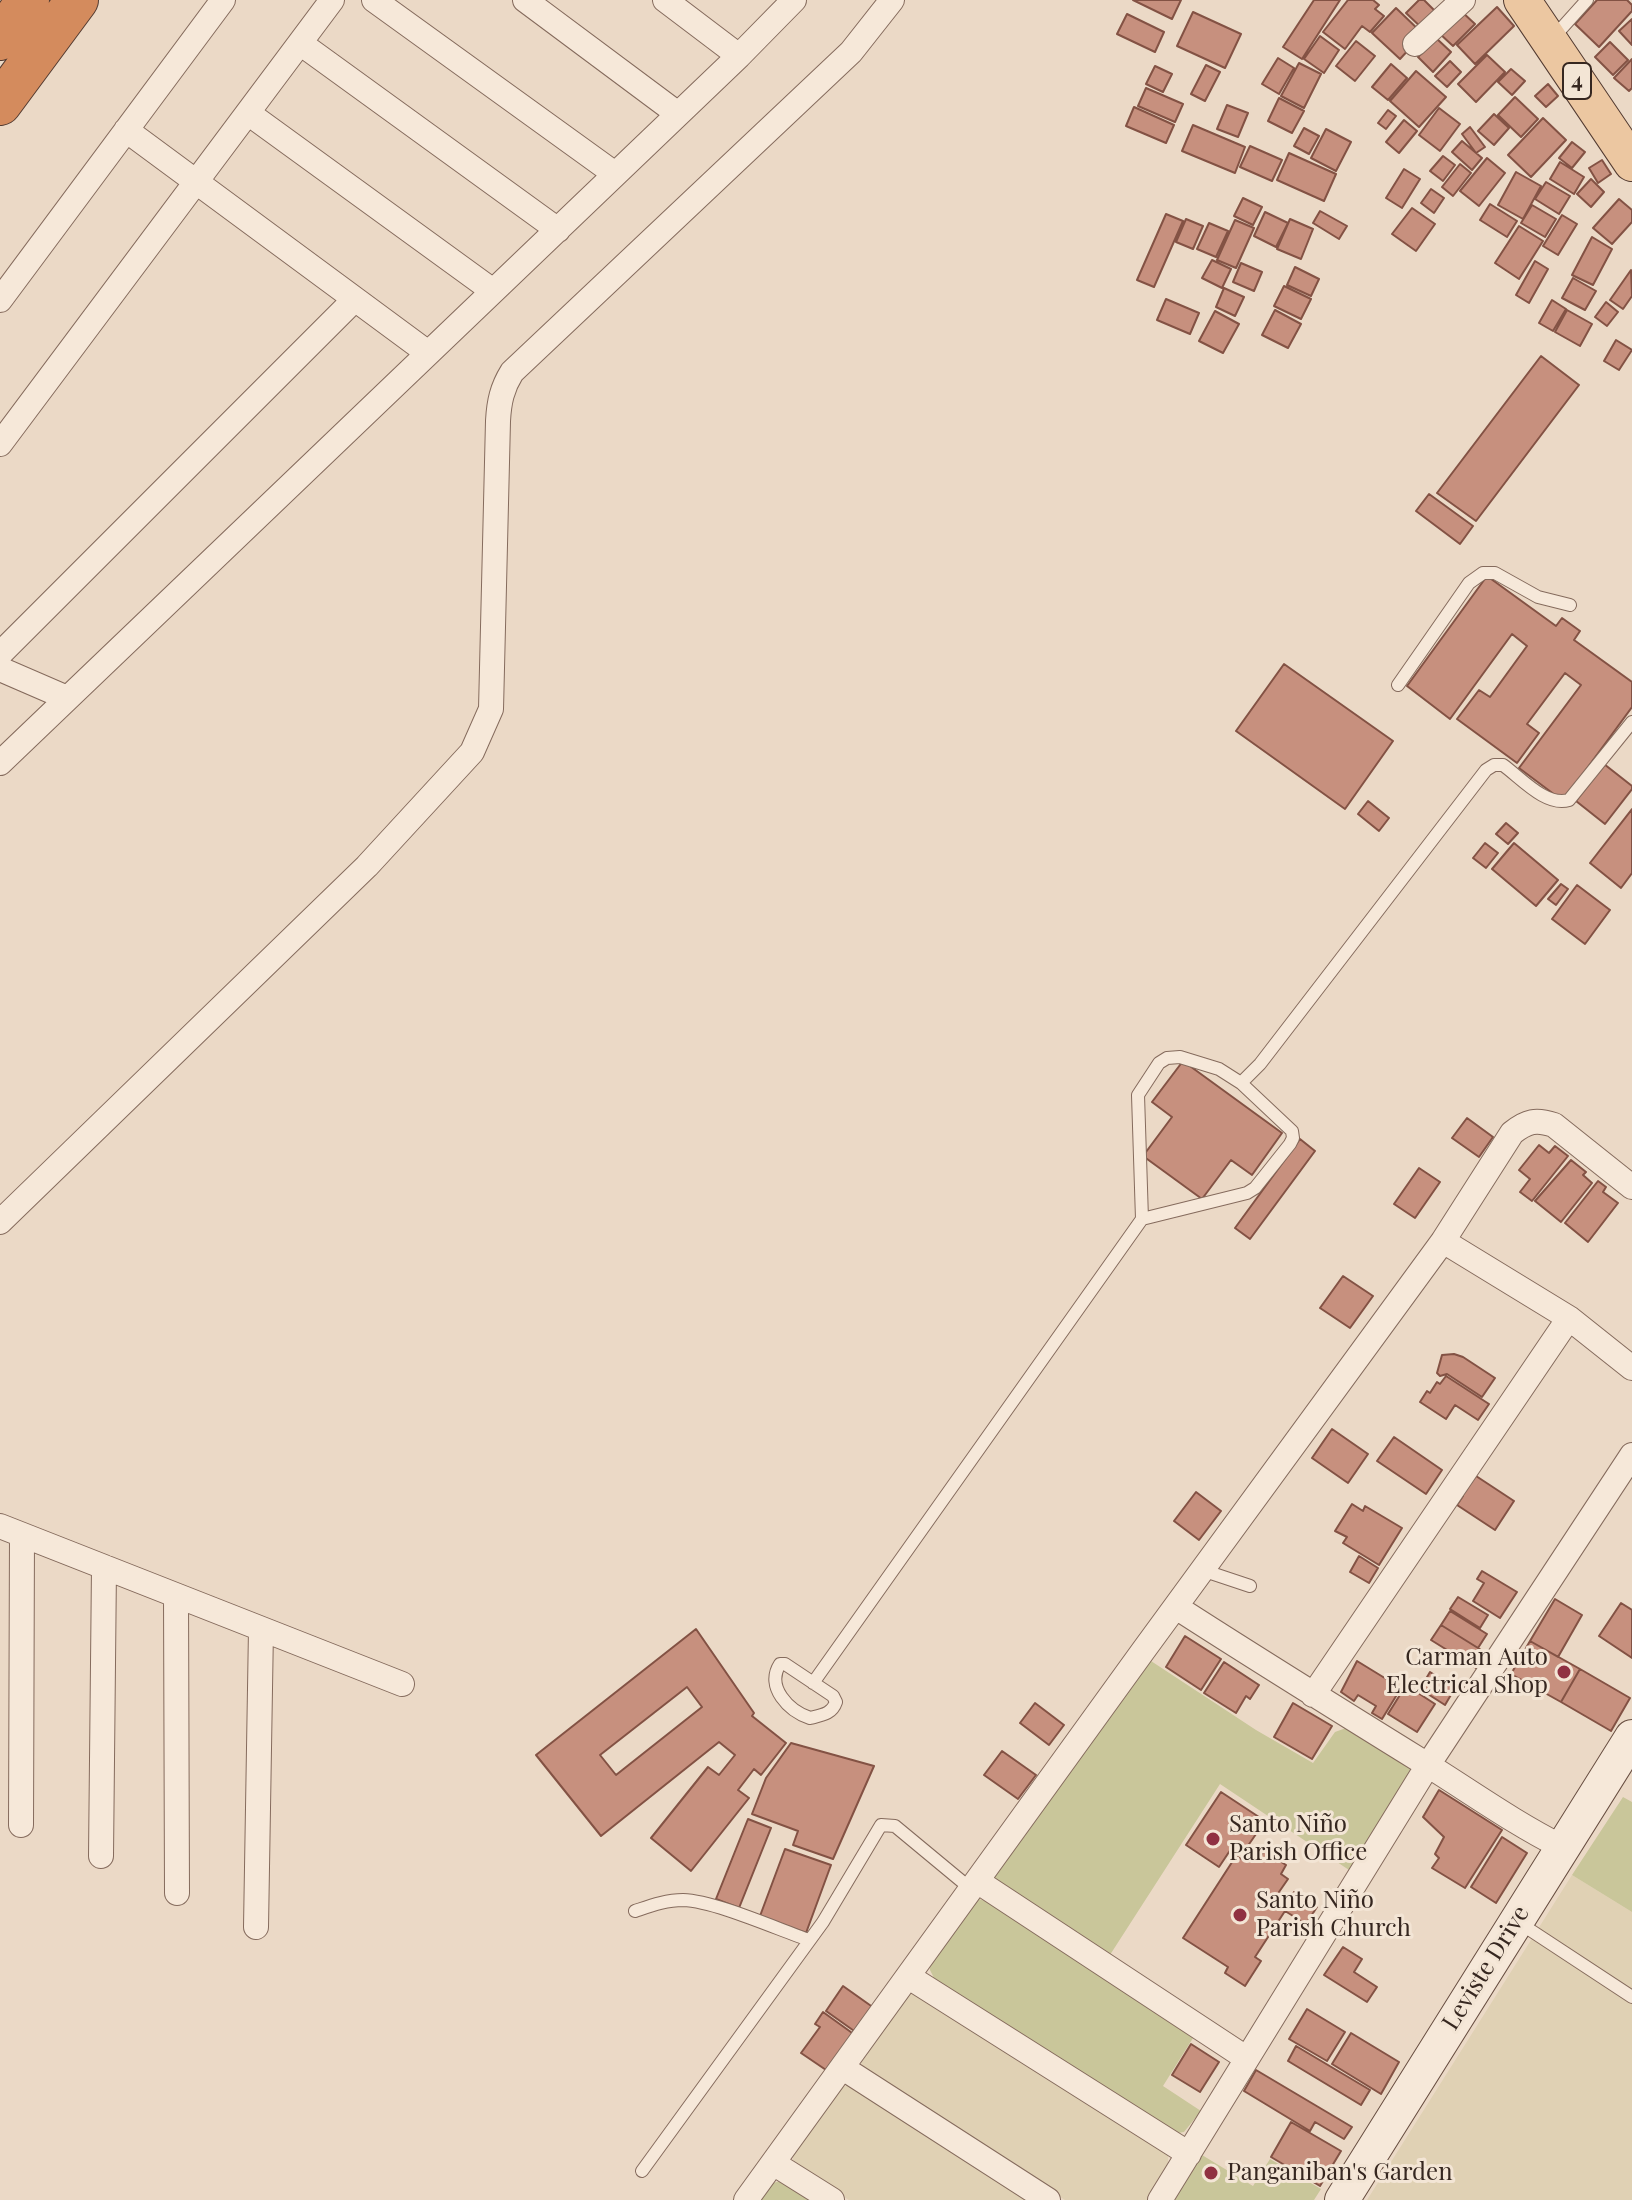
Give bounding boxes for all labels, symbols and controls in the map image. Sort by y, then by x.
road number: 4 [1563,63,1591,99]
place label: Carman Auto Electrical Shop [1386,1644,1548,1700]
marker: Carman Auto Electrical Shop [1555,1663,1573,1681]
place label: Santo Niño Parish Office [1229,1811,1367,1867]
marker: Santo Niño Parish Office [1204,1830,1222,1848]
place label: Santo Niño Parish Church [1256,1887,1411,1943]
street label: Leviste Drive [1436,1901,1536,2035]
marker: Santo Niño Parish Church [1231,1906,1249,1924]
place label: Panganiban's Garden [1227,2159,1453,2187]
marker: Panganiban's Garden [1202,2164,1220,2182]

